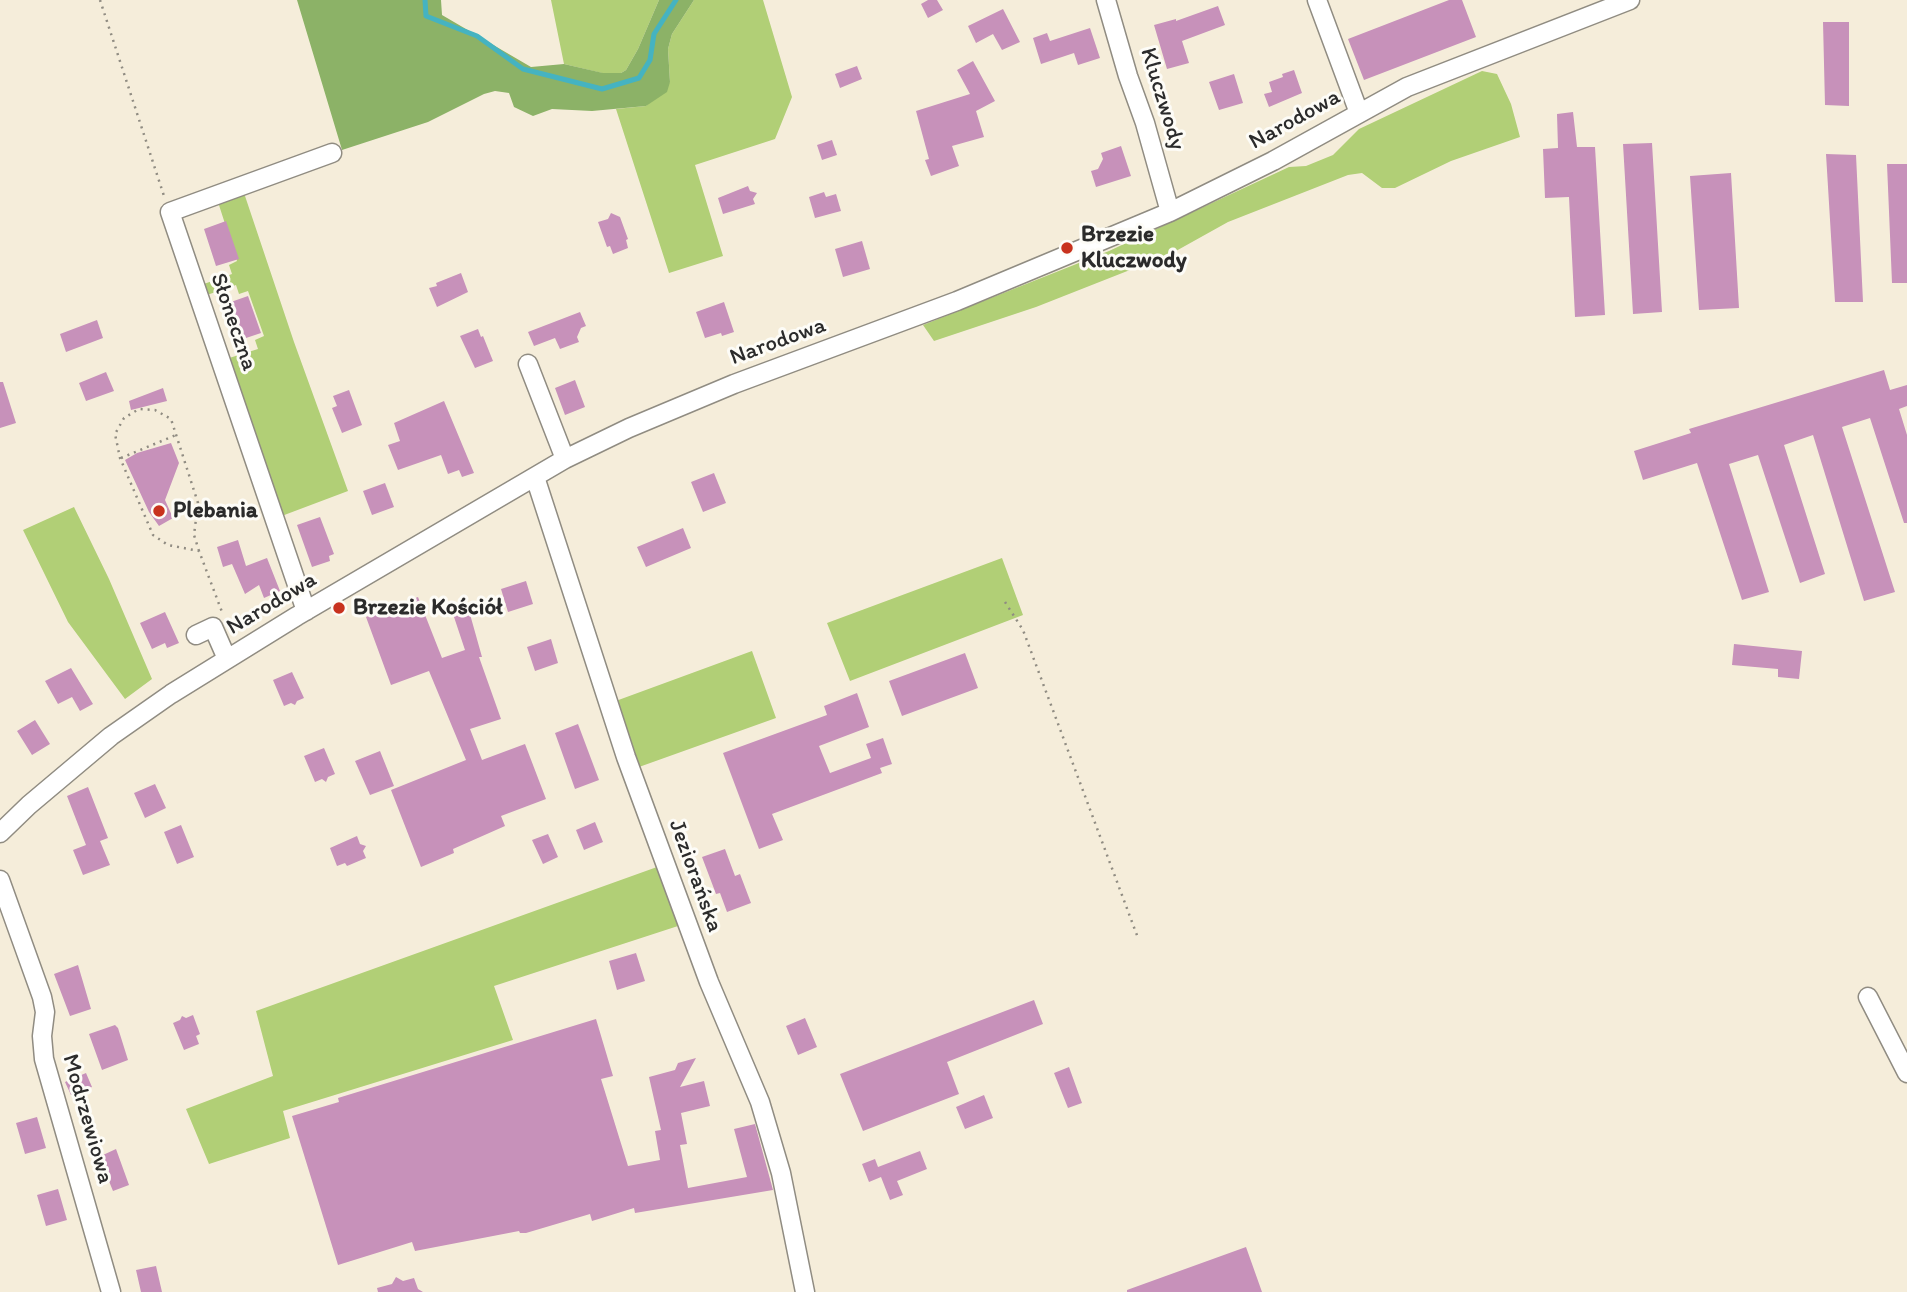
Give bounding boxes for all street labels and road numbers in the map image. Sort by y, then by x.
street label: Kluczwody [1133,44,1191,154]
street label: Narodowa [1245,84,1345,156]
street label: Słoneczna [203,270,263,374]
street label: Narodowa [726,312,830,372]
street label: Narodowa [222,566,322,642]
street label: Jeziorańska [662,816,728,936]
street label: Modrzewiowa [55,1051,119,1187]

